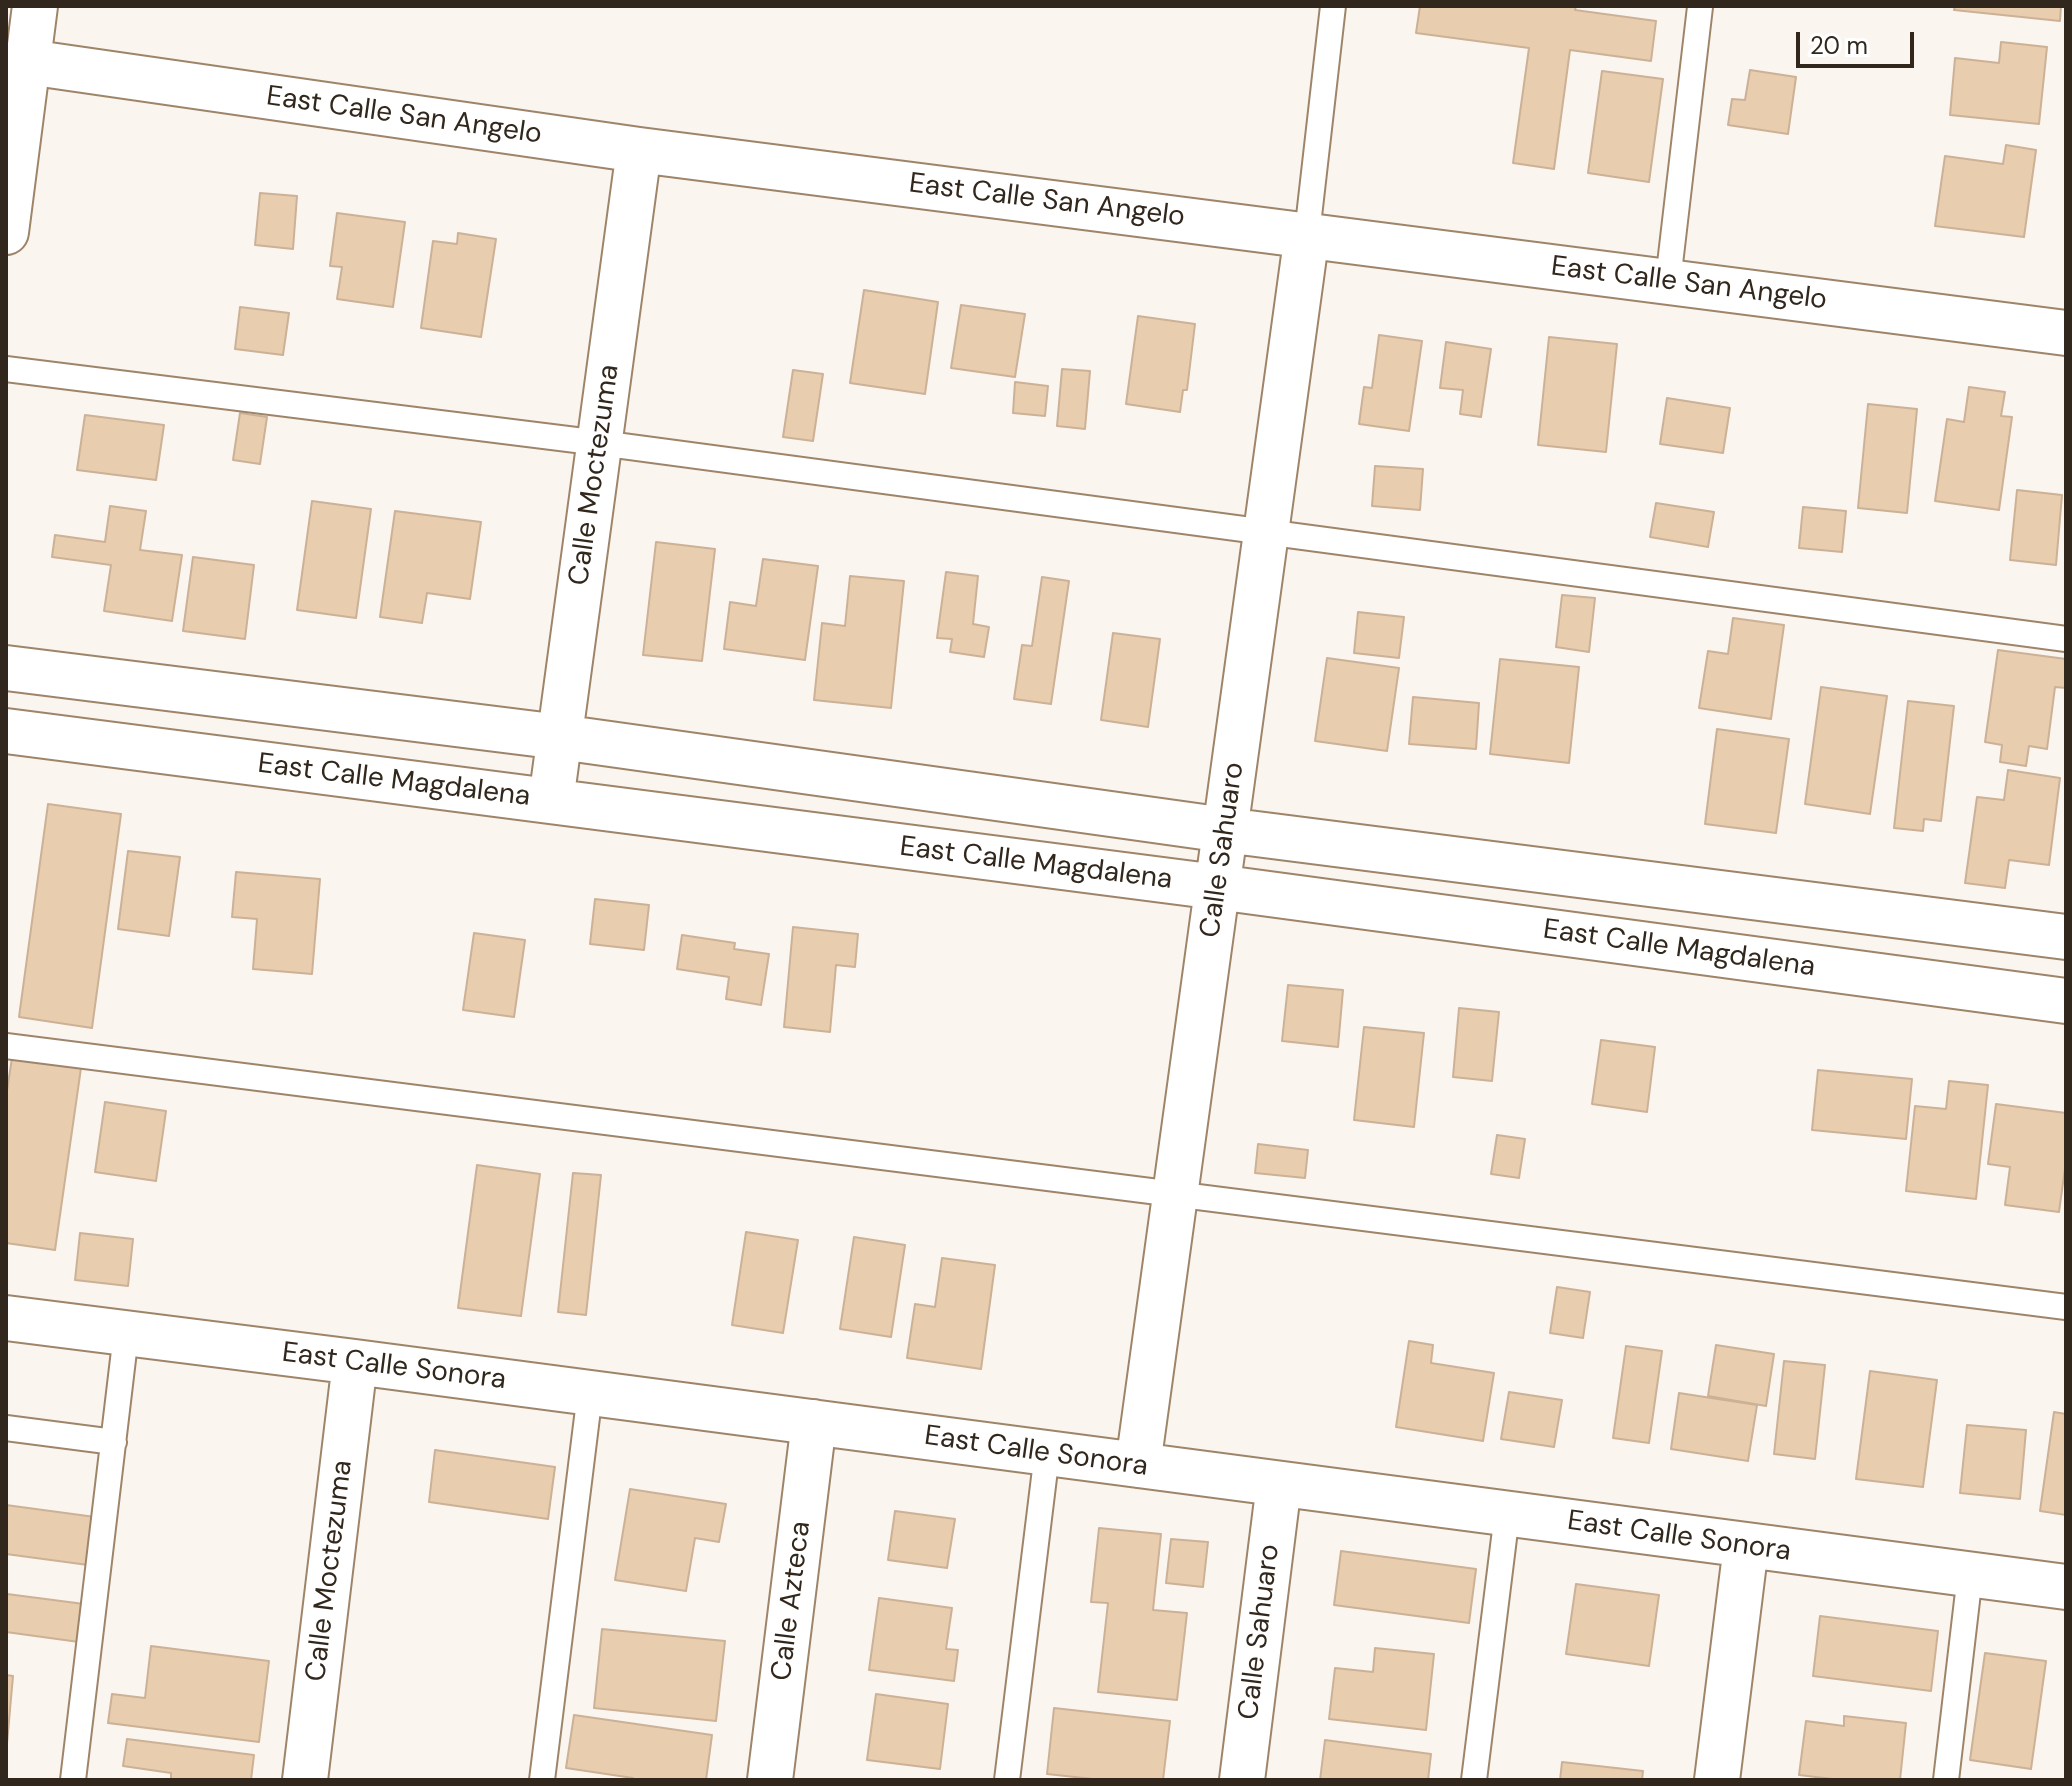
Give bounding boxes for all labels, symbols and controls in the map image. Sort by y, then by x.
scale bar [1800,16,1918,66]
text: 20 m [1810,30,1868,61]
street label: East Calle San Angelo [264,80,544,152]
street label: East Calle San Angelo [907,167,1187,235]
street label: East Calle San Angelo [1549,250,1829,318]
street label: Calle Moctezuma [563,363,627,587]
street label: East Calle Magdalena [256,748,532,814]
street label: Calle Sahuaro [1194,760,1252,940]
street label: East Calle Magdalena [898,831,1174,897]
street label: East Calle Magdalena [1541,913,1817,985]
street label: East Calle Sonora [280,1337,508,1397]
street label: East Calle Sonora [922,1420,1150,1484]
street label: Calle Moctezuma [300,1459,360,1683]
street label: East Calle Sonora [1565,1505,1793,1569]
street label: Calle Azteca [766,1519,818,1683]
street label: Calle Sahuaro [1233,1542,1287,1722]

